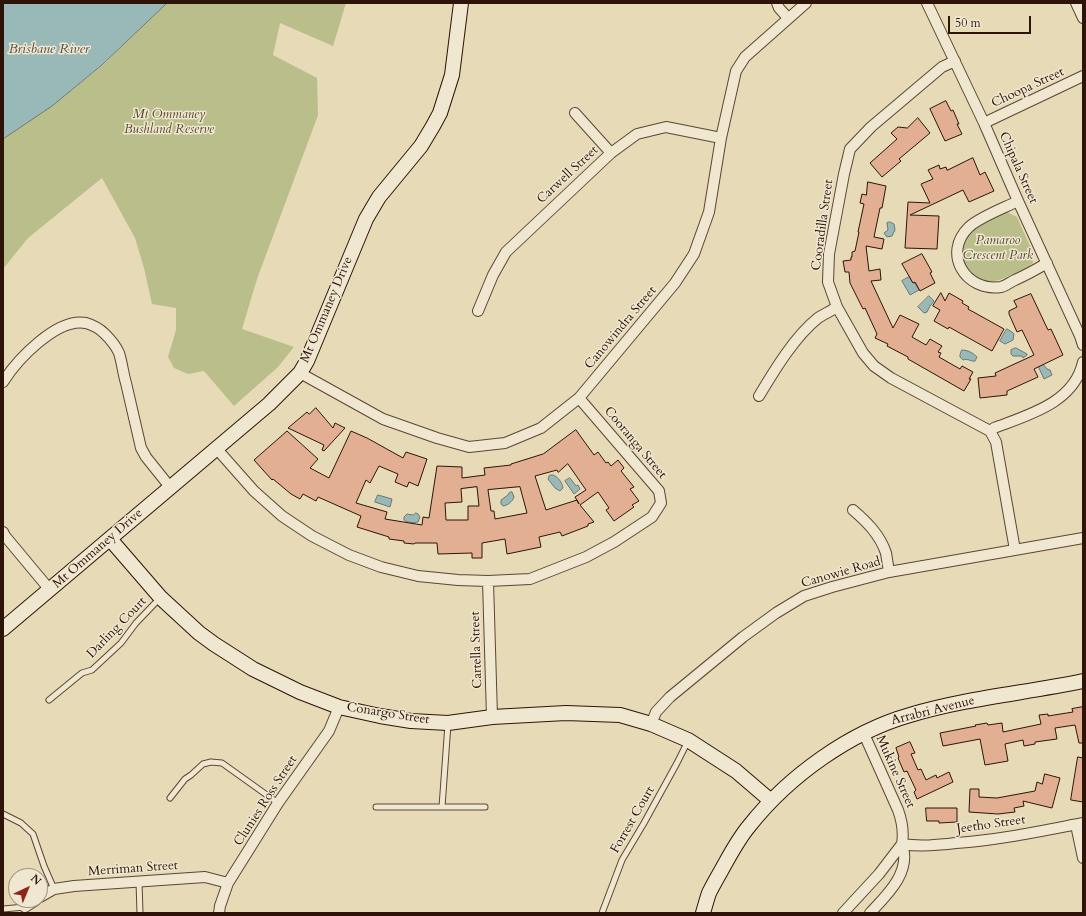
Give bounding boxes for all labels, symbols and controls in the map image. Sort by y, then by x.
scale bar [950,8,1033,34]
text: 50 m [955,15,981,31]
water label: Brisbane River [9,42,89,58]
street label: Choopa Street [989,64,1067,112]
park label: Mt Ommaney Bushland Reserve [124,107,214,138]
street label: Chipala Street [995,130,1041,206]
street label: Carwell Street [534,143,602,207]
street label: Cooradilla Street [809,178,837,272]
park label: Pamaroo Crescent Park [963,233,1033,264]
street label: Mt Ommaney Drive [298,255,356,365]
street label: Canowindra Street [582,283,660,373]
street label: Cooranga Street [600,404,670,482]
street label: Mt Ommaney Drive [50,506,146,592]
street label: Canowie Road [799,554,883,592]
street label: Darling Court [84,594,150,662]
street label: Cartella Street [468,611,486,689]
street label: Arrabri Avenue [890,693,976,729]
street label: Conargo Street [345,700,431,728]
street label: Mukine Street [872,733,918,811]
street label: Clunies Ross Street [231,753,301,849]
street label: Forrest Court [608,784,658,856]
street label: Jeetho Street [956,812,1026,838]
street label: Merriman Street [88,858,178,880]
north arrow [8,868,48,908]
text: N [27,871,45,888]

